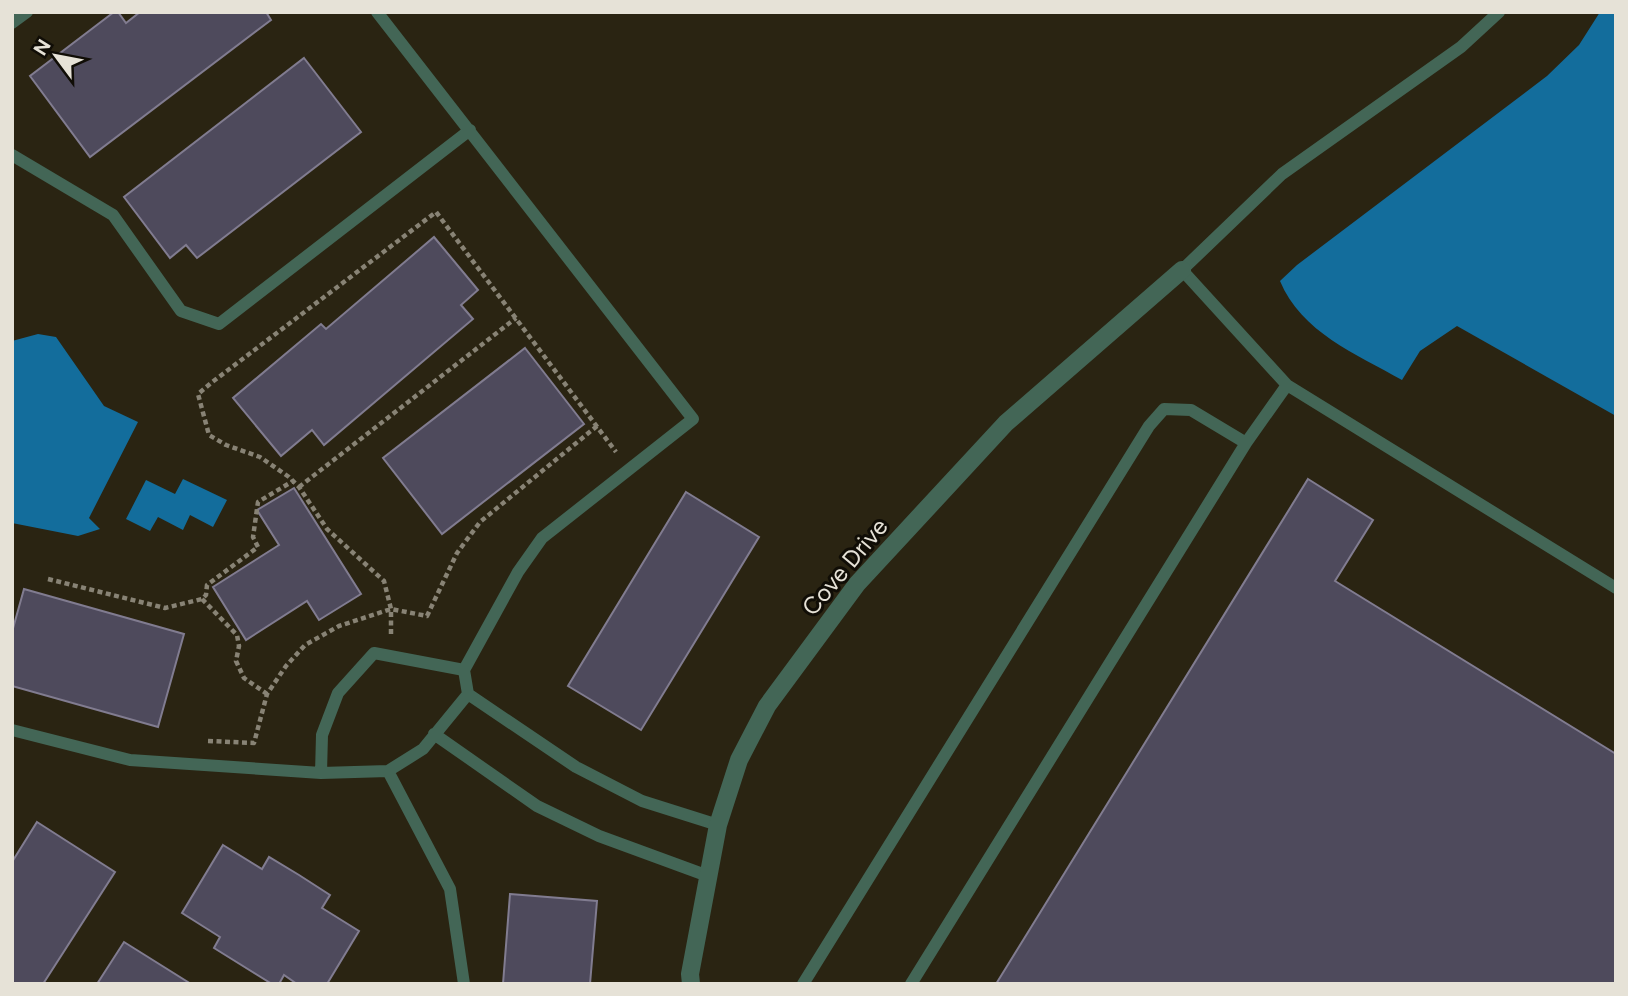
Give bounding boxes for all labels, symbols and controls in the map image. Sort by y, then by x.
north arrow [21,21,91,91]
text: N [28,35,56,60]
street label: Cove Drive [796,512,894,621]

